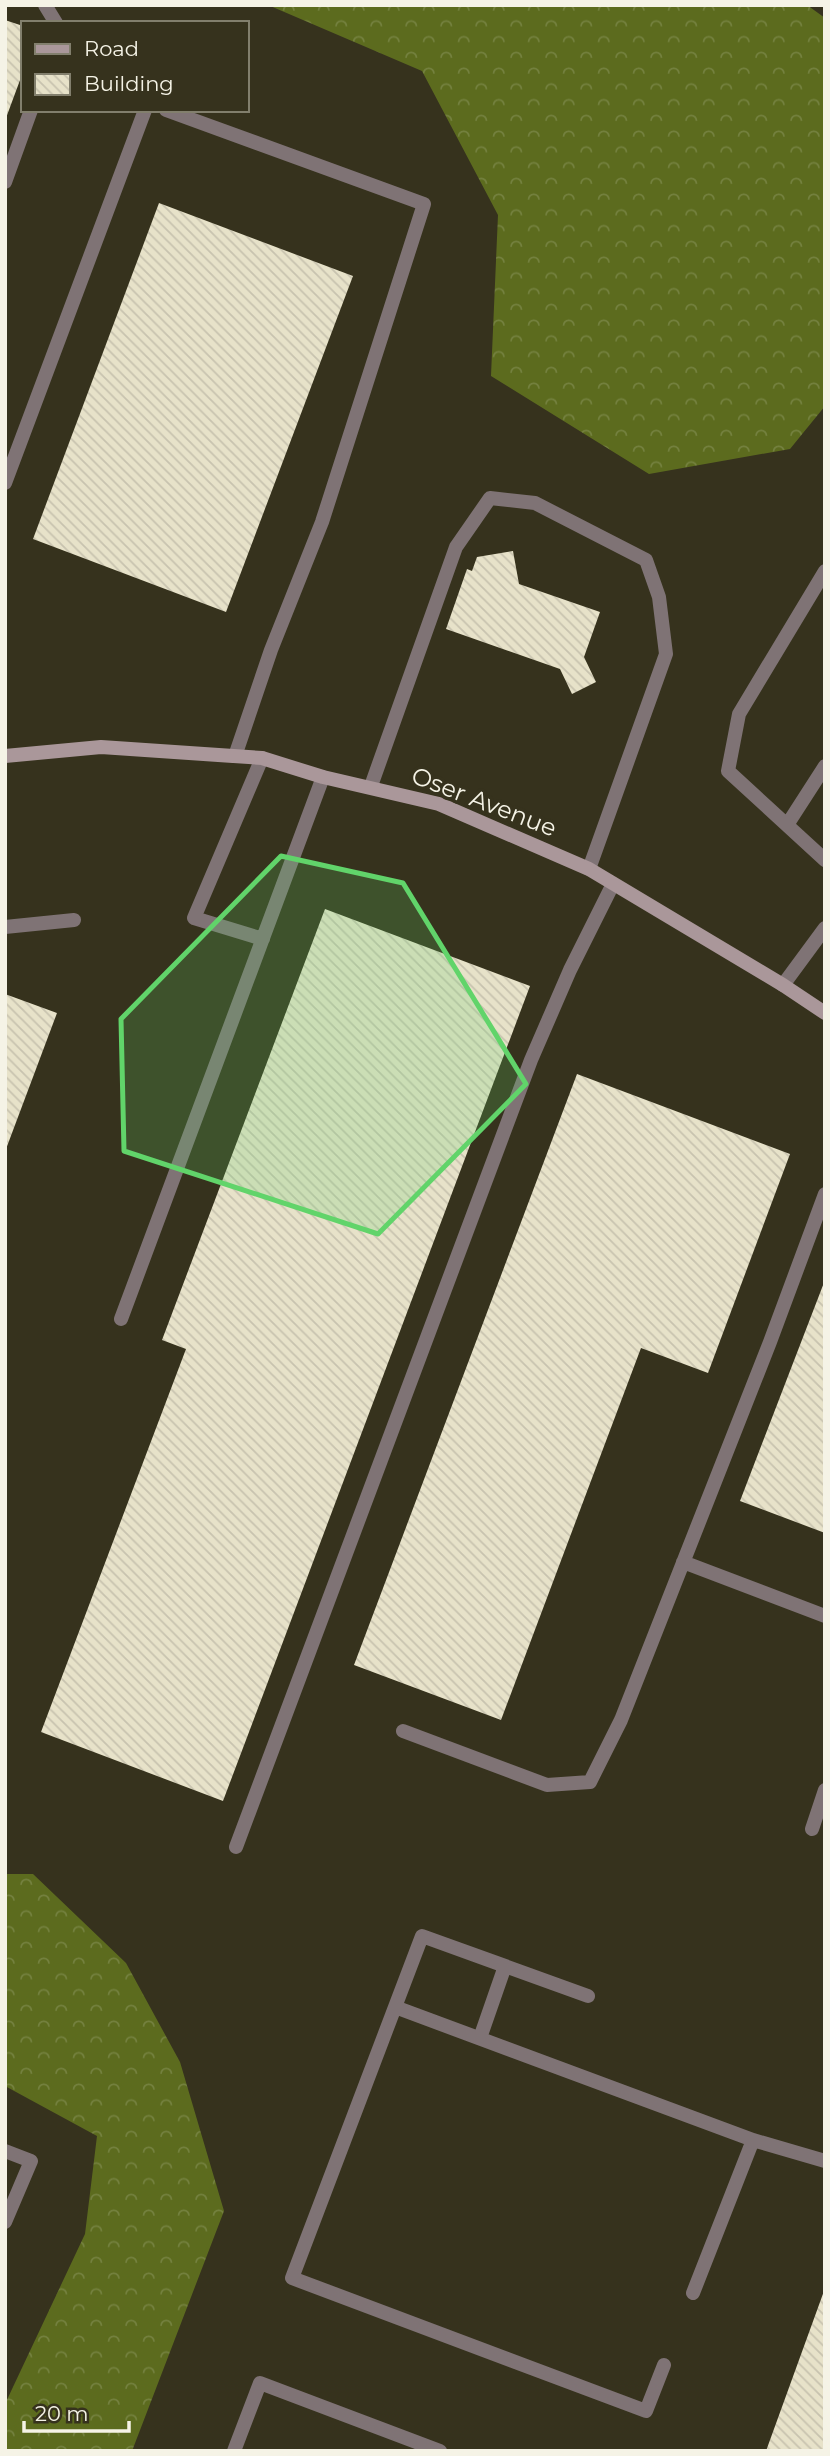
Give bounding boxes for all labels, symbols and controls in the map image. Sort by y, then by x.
legend [21,21,248,112]
text: Road [84,36,139,61]
text: Building [84,71,174,96]
street label: Oser Avenue [408,761,561,842]
scale bar [24,2390,130,2434]
text: 20 m [35,2401,89,2426]

